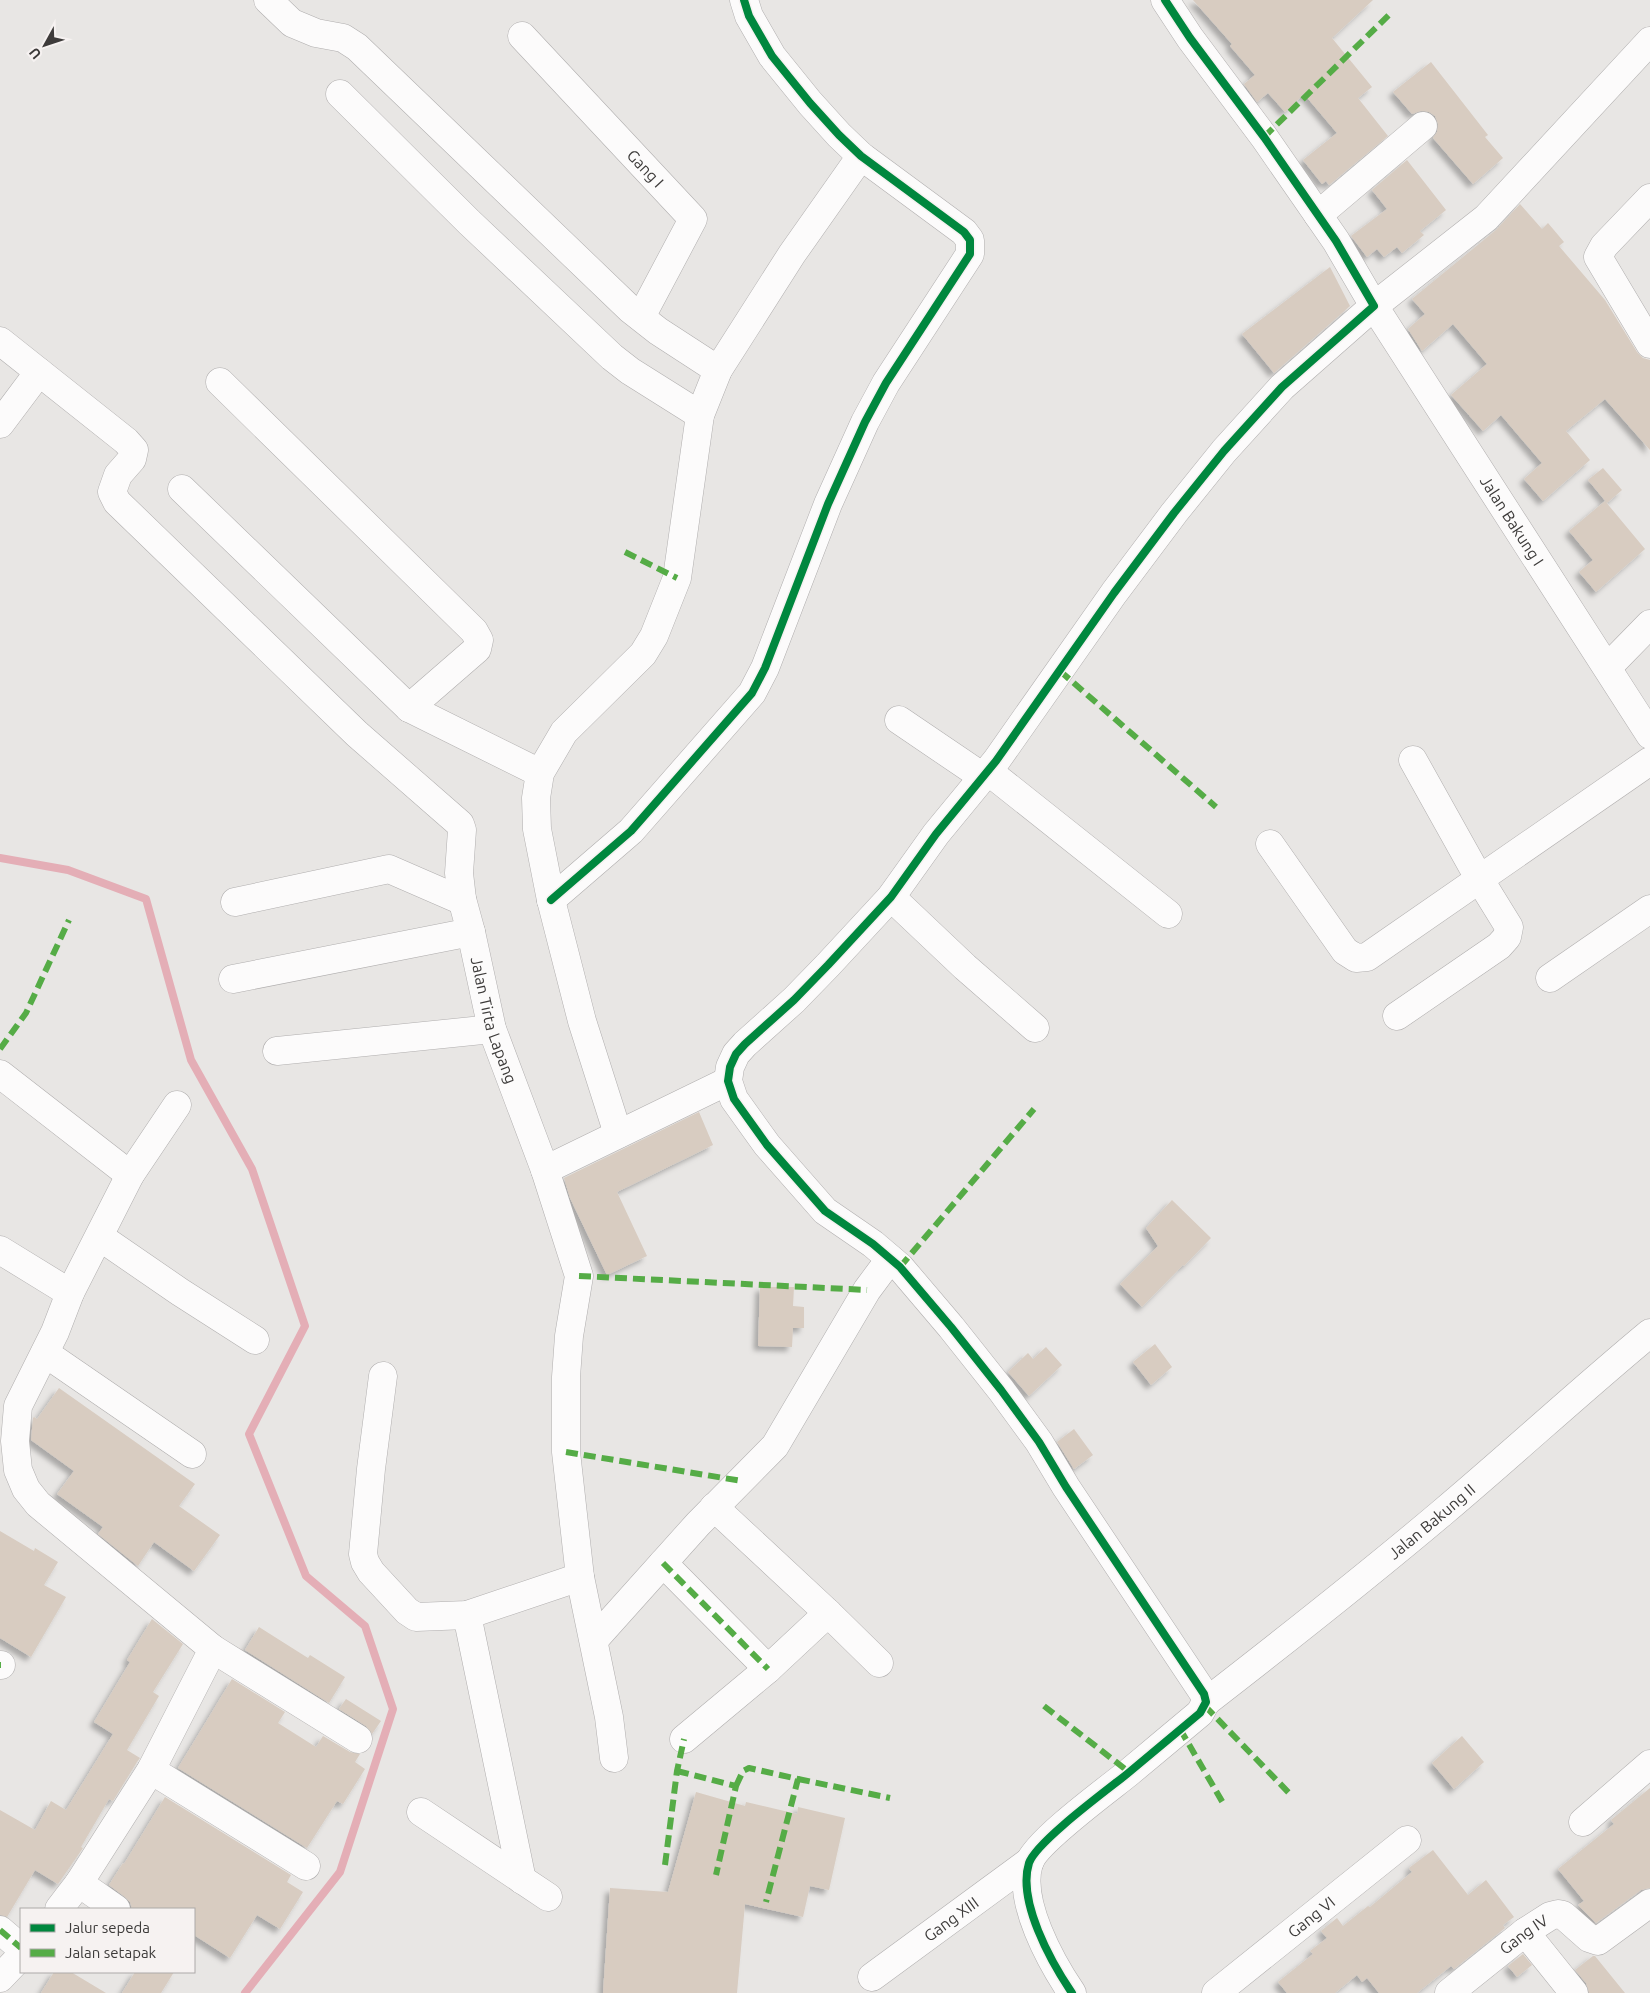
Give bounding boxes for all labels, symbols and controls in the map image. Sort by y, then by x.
north arrow [20,20,70,70]
text: U [26,44,44,62]
street label: Gang I [624,146,668,191]
street label: Jalan Bakung I [1477,472,1548,569]
street label: Jalan Tirta Lapang [468,955,521,1086]
street label: Jalan Bakung II [1385,1480,1478,1563]
street label: Gang VI [1284,1892,1338,1941]
street label: Gang XIII [920,1893,982,1945]
legend [20,1908,195,1973]
street label: Gang IV [1496,1911,1551,1958]
text: Jalur sepeda [65,1919,150,1936]
text: Jalan setapak [65,1944,157,1961]

